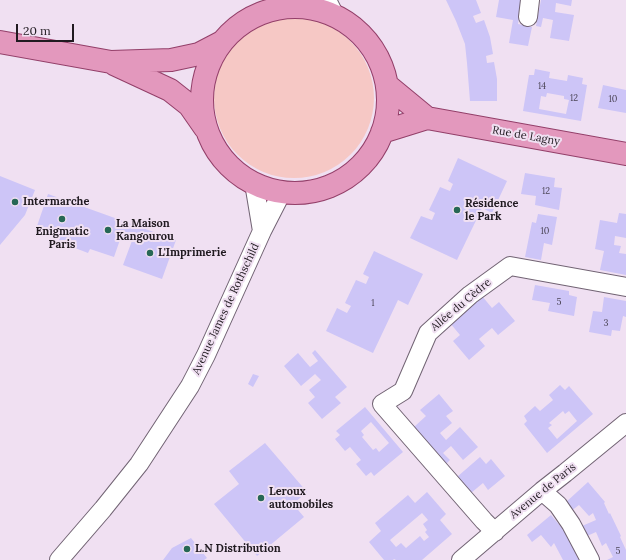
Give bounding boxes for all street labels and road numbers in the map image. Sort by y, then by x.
street label: Rue de Lagny [491,124,561,148]
street label: Avenue James de Rothschild [190,241,262,377]
street label: Allée du Cèdre [428,276,494,334]
street label: Avenue de Paris [507,460,579,522]

